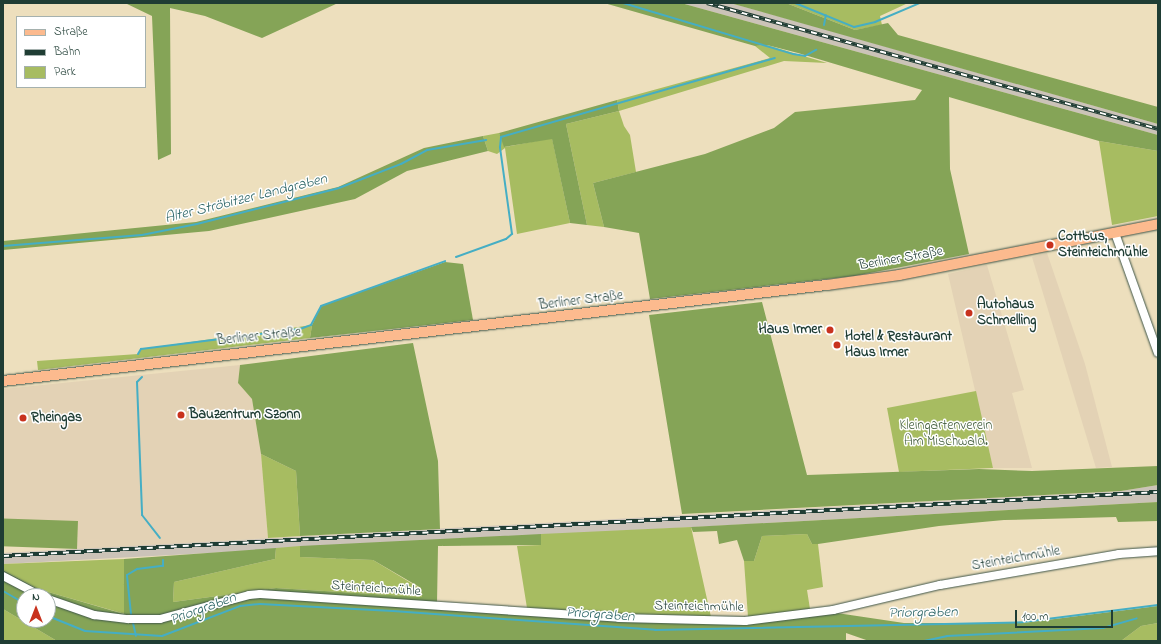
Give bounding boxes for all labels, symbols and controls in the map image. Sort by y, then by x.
legend [16,16,146,88]
text: Straße [54,23,88,41]
text: Bahn [54,43,80,61]
text: Park [54,63,76,81]
water label: Alter Ströbitzer Landgraben [163,170,329,228]
place label: Cottbus, Steinteichmühle [1058,229,1148,262]
marker: Cottbus, Steinteichmühle [1045,240,1055,250]
street label: Berliner Straße [858,243,944,275]
street label: Berliner Straße [538,287,624,315]
place label: Autohaus Schmelling [977,297,1036,330]
marker: Autohaus Schmelling [964,308,974,318]
place label: Haus Irmer [759,322,822,338]
street label: Berliner Straße [216,324,302,350]
marker: Haus Irmer [825,325,835,335]
place label: Hotel & Restaurant Haus Irmer [845,329,952,362]
marker: Hotel & Restaurant Haus Irmer [832,340,842,350]
place label: Bauzentrum Szonn [189,407,300,423]
place label: Rheingas [31,410,82,426]
marker: Bauzentrum Szonn [176,410,186,420]
marker: Rheingas [18,413,28,423]
park label: Kleingartenverein Am Mischwald. [899,418,993,450]
street label: Steinteichmühle [970,543,1062,575]
street label: Steinteichmühle [331,577,421,601]
north arrow [16,588,56,628]
text: N [32,589,40,605]
water label: Priorgraben [167,589,239,629]
street label: Steinteichmühle [654,598,744,616]
scale bar [1017,602,1115,628]
water label: Priorgraben [888,603,958,623]
water label: Priorgraben [565,604,635,626]
text: 100 m [1022,608,1049,626]

